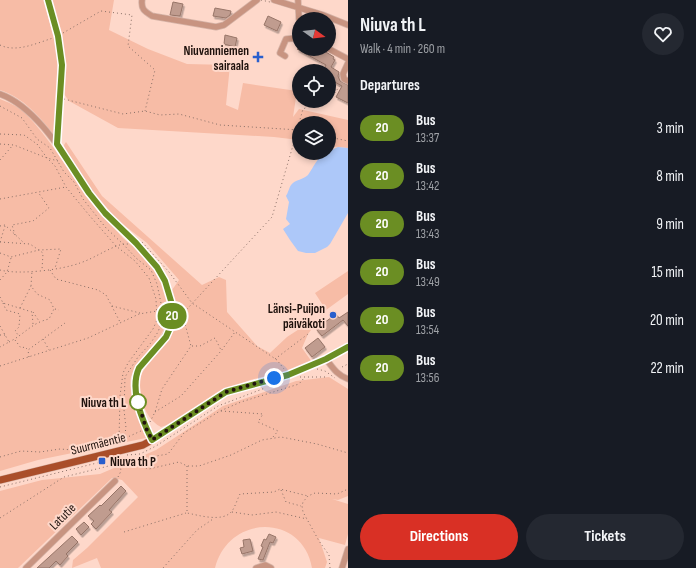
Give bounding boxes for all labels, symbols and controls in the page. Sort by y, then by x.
north arrow [292,12,336,56]
map controls [292,12,336,160]
button: heart [642,13,684,55]
text: Niuva th L [360,14,426,37]
text: Walk · 4 min · 260 m [360,41,445,57]
place label: Niuvanniemen sairaala [183,43,249,74]
marker: Niuvanniemen sairaala [252,51,264,63]
button: locate [292,64,336,108]
text: Departures [360,76,420,95]
text: Bus [416,111,435,130]
button: layers [292,116,336,160]
text: 20 [376,119,388,136]
text: 3 min [656,119,684,138]
text: 13:37 [416,130,439,146]
text: Bus [416,159,435,178]
text: 20 [376,167,388,184]
text: 8 min [656,167,684,186]
text: 13:42 [416,178,439,194]
text: Bus [416,207,435,226]
text: 20 [376,215,388,232]
text: 9 min [656,215,684,234]
text: 13:43 [416,226,439,242]
text: Bus [416,255,435,274]
text: 20 [376,263,388,280]
text: 15 min [652,263,684,282]
text: 13:49 [416,274,440,290]
place label: Länsi-Puijon päiväkoti [268,301,325,332]
line badge: 20 [154,303,190,329]
text: Bus [416,303,435,322]
text: 20 [166,307,178,324]
marker: Länsi-Puijon päiväkoti [328,310,338,320]
text: 20 [376,311,388,328]
text: 20 min [650,311,684,330]
text: 13:54 [416,322,439,338]
text: Bus [416,351,435,370]
text: 20 [376,359,388,376]
text: 22 min [650,359,684,378]
your location [264,368,284,388]
text: 13:56 [416,370,439,386]
marker: Niuva th L [129,393,147,411]
place label: Niuva th L [81,395,126,411]
street label: Suurmäentie [69,429,127,459]
place label: Niuva th P [110,454,156,470]
marker: Niuva th P [97,456,107,466]
street label: Latutie [46,500,79,533]
button: Directions [360,514,518,560]
button: Tickets [526,514,684,560]

